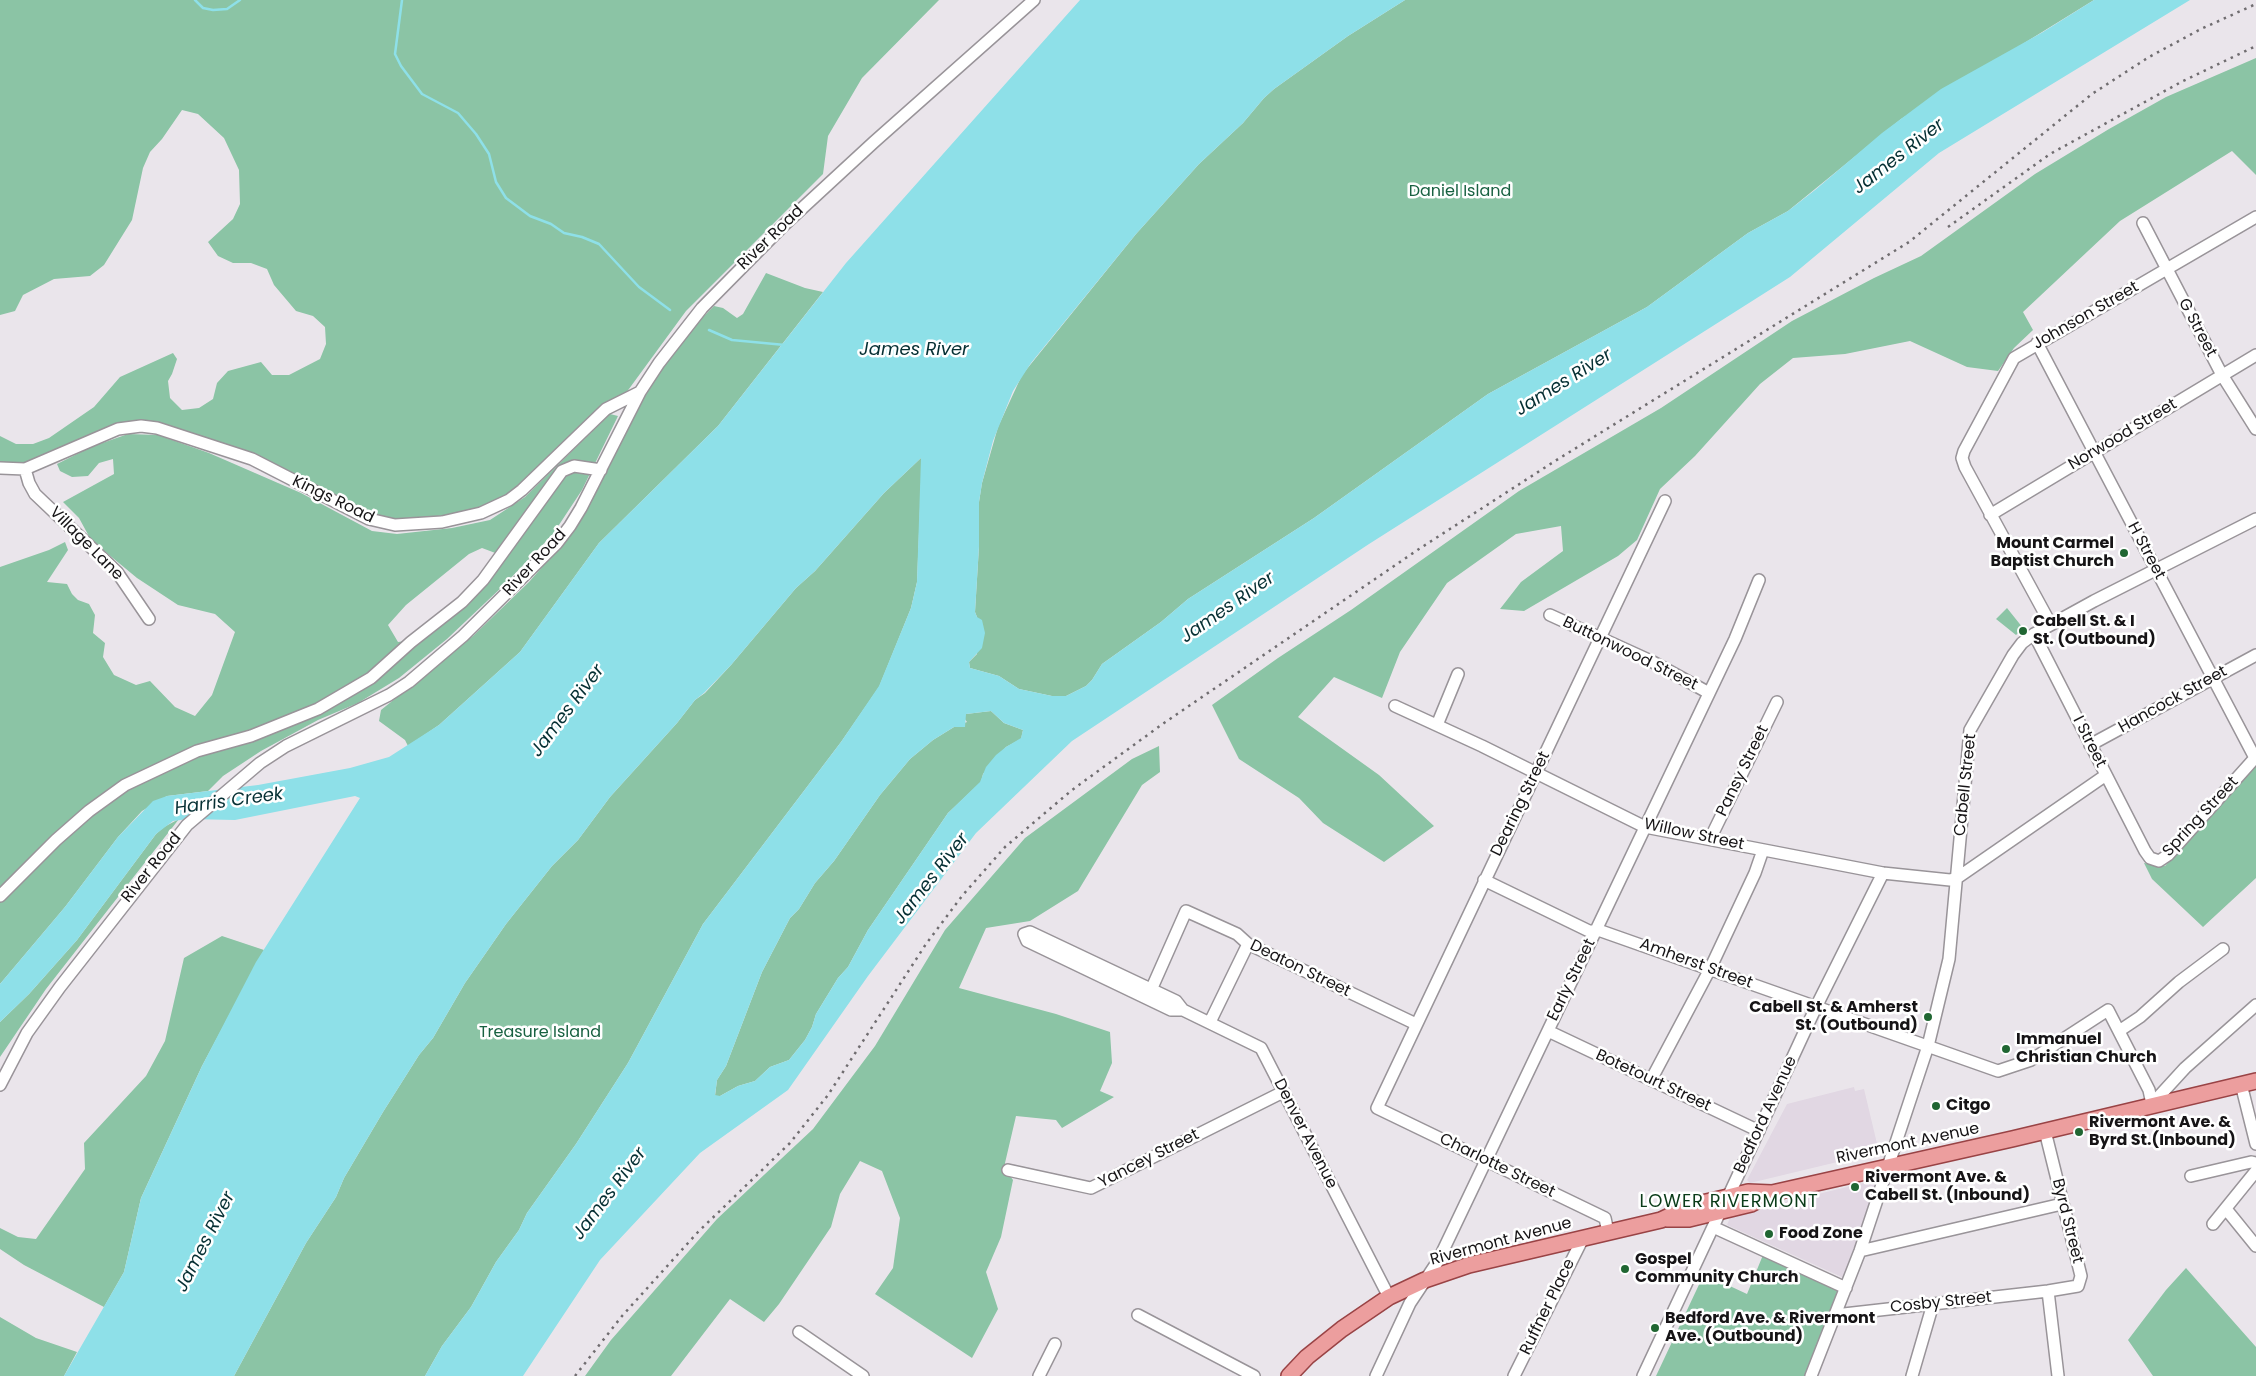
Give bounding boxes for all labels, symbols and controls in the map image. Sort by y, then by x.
water label: James River [1849,115,1949,199]
park label: Daniel Island [1409,182,1511,202]
street label: River Road [734,202,808,274]
street label: Johnson Street [2030,278,2142,354]
street label: G Street [2174,295,2220,361]
water label: James River [859,339,969,361]
water label: James River [1512,345,1616,421]
street label: Norwood Street [2065,395,2181,475]
street label: Kings Road [289,472,377,528]
street label: Village Lane [45,503,127,585]
street label: H Street [2123,519,2169,583]
street label: River Road [499,526,571,600]
place label: Mount Carmel Baptist Church [1991,534,2114,572]
marker: Mount Carmel Baptist Church [2118,547,2130,559]
water label: James River [1177,568,1279,648]
place label: Cabell St. & I St. (Outbound) [2033,612,2156,650]
street label: Buttonwood Street [1559,613,1701,695]
marker: Cabell St. & I St. (Outbound) [2017,625,2029,637]
water label: James River [526,661,610,761]
street label: Hancock Street [2115,662,2231,738]
street label: I Street [2068,713,2110,771]
street label: Pansy Street [1713,722,1773,820]
street label: Cabell Street [1951,733,1981,837]
street label: Dearing Street [1487,749,1555,859]
street label: Spring Street [2159,773,2243,861]
water label: Harris Creek [173,784,285,820]
street label: Willow Street [1642,815,1746,855]
street label: River Road [118,829,186,907]
water label: James River [890,829,974,929]
street label: Amherst Street [1637,935,1755,993]
street label: Deaton Street [1247,936,1353,1002]
street label: Early Street [1544,936,1600,1024]
place label: Cabell St. & Amherst St. (Outbound) [1749,998,1918,1036]
marker: Cabell St. & Amherst St. (Outbound) [1922,1011,1934,1023]
park label: Treasure Island [479,1023,601,1043]
place label: Immanuel Christian Church [2016,1030,2157,1068]
marker: Immanuel Christian Church [2000,1043,2012,1055]
street label: Botetourt Street [1592,1046,1714,1116]
street label: Bedford Avenue [1730,1053,1802,1177]
street label: Denver Avenue [1269,1076,1341,1192]
place label: Citgo [1946,1096,1990,1116]
marker: Citgo [1930,1100,1942,1112]
place label: Rivermont Ave. & Byrd St.(Inbound) [2089,1113,2236,1151]
street label: Rivermont Avenue [1835,1119,1981,1169]
street label: Yancey Street [1096,1125,1202,1193]
marker: Rivermont Ave. & Byrd St.(Inbound) [2073,1126,2085,1138]
street label: Charlotte Street [1436,1130,1558,1202]
water label: James River [568,1144,652,1244]
place label: Rivermont Ave. & Cabell St. (Inbound) [1865,1168,2030,1206]
street label: Byrd Street [2047,1177,2087,1265]
marker: Rivermont Ave. & Cabell St. (Inbound) [1849,1181,1861,1193]
water label: James River [172,1188,240,1296]
district label: LOWER RIVERMONT [1638,1191,1820,1213]
street label: Rivermont Avenue [1428,1214,1574,1270]
place label: Food Zone [1779,1224,1863,1244]
marker: Food Zone [1763,1228,1775,1240]
place label: Gospel Community Church [1635,1250,1799,1288]
street label: Ruffner Place [1516,1256,1580,1358]
marker: Gospel Community Church [1619,1263,1631,1275]
street label: Cosby Street [1889,1288,1993,1318]
place label: Bedford Ave. & Rivermont Ave. (Outbound) [1665,1309,1875,1347]
marker: Bedford Ave. & Rivermont Ave. (Outbound) [1649,1322,1661,1334]

